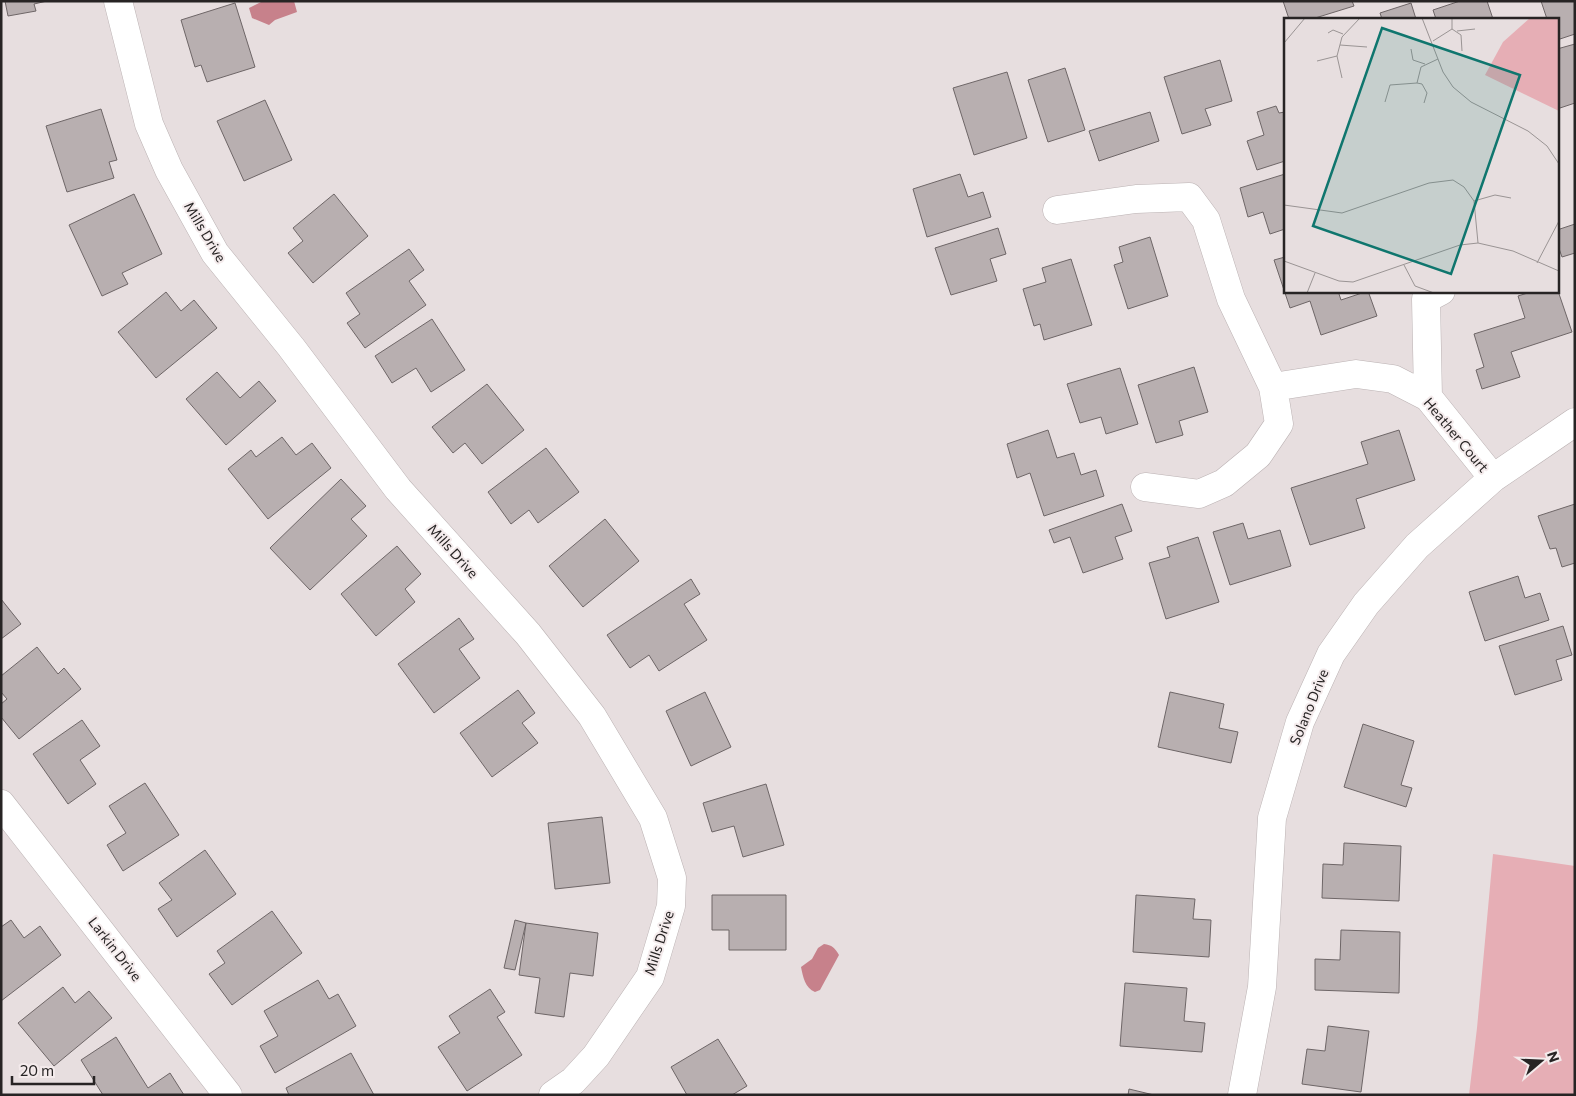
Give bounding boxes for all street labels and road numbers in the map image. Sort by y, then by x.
street label: Mills Drive [181,199,230,265]
street label: Heather Court [1420,394,1493,475]
street label: Mills Drive [425,520,482,581]
street label: Solano Drive [1286,666,1331,747]
street label: Mills Drive [640,908,677,977]
street label: Larkin Drive [85,913,146,984]

